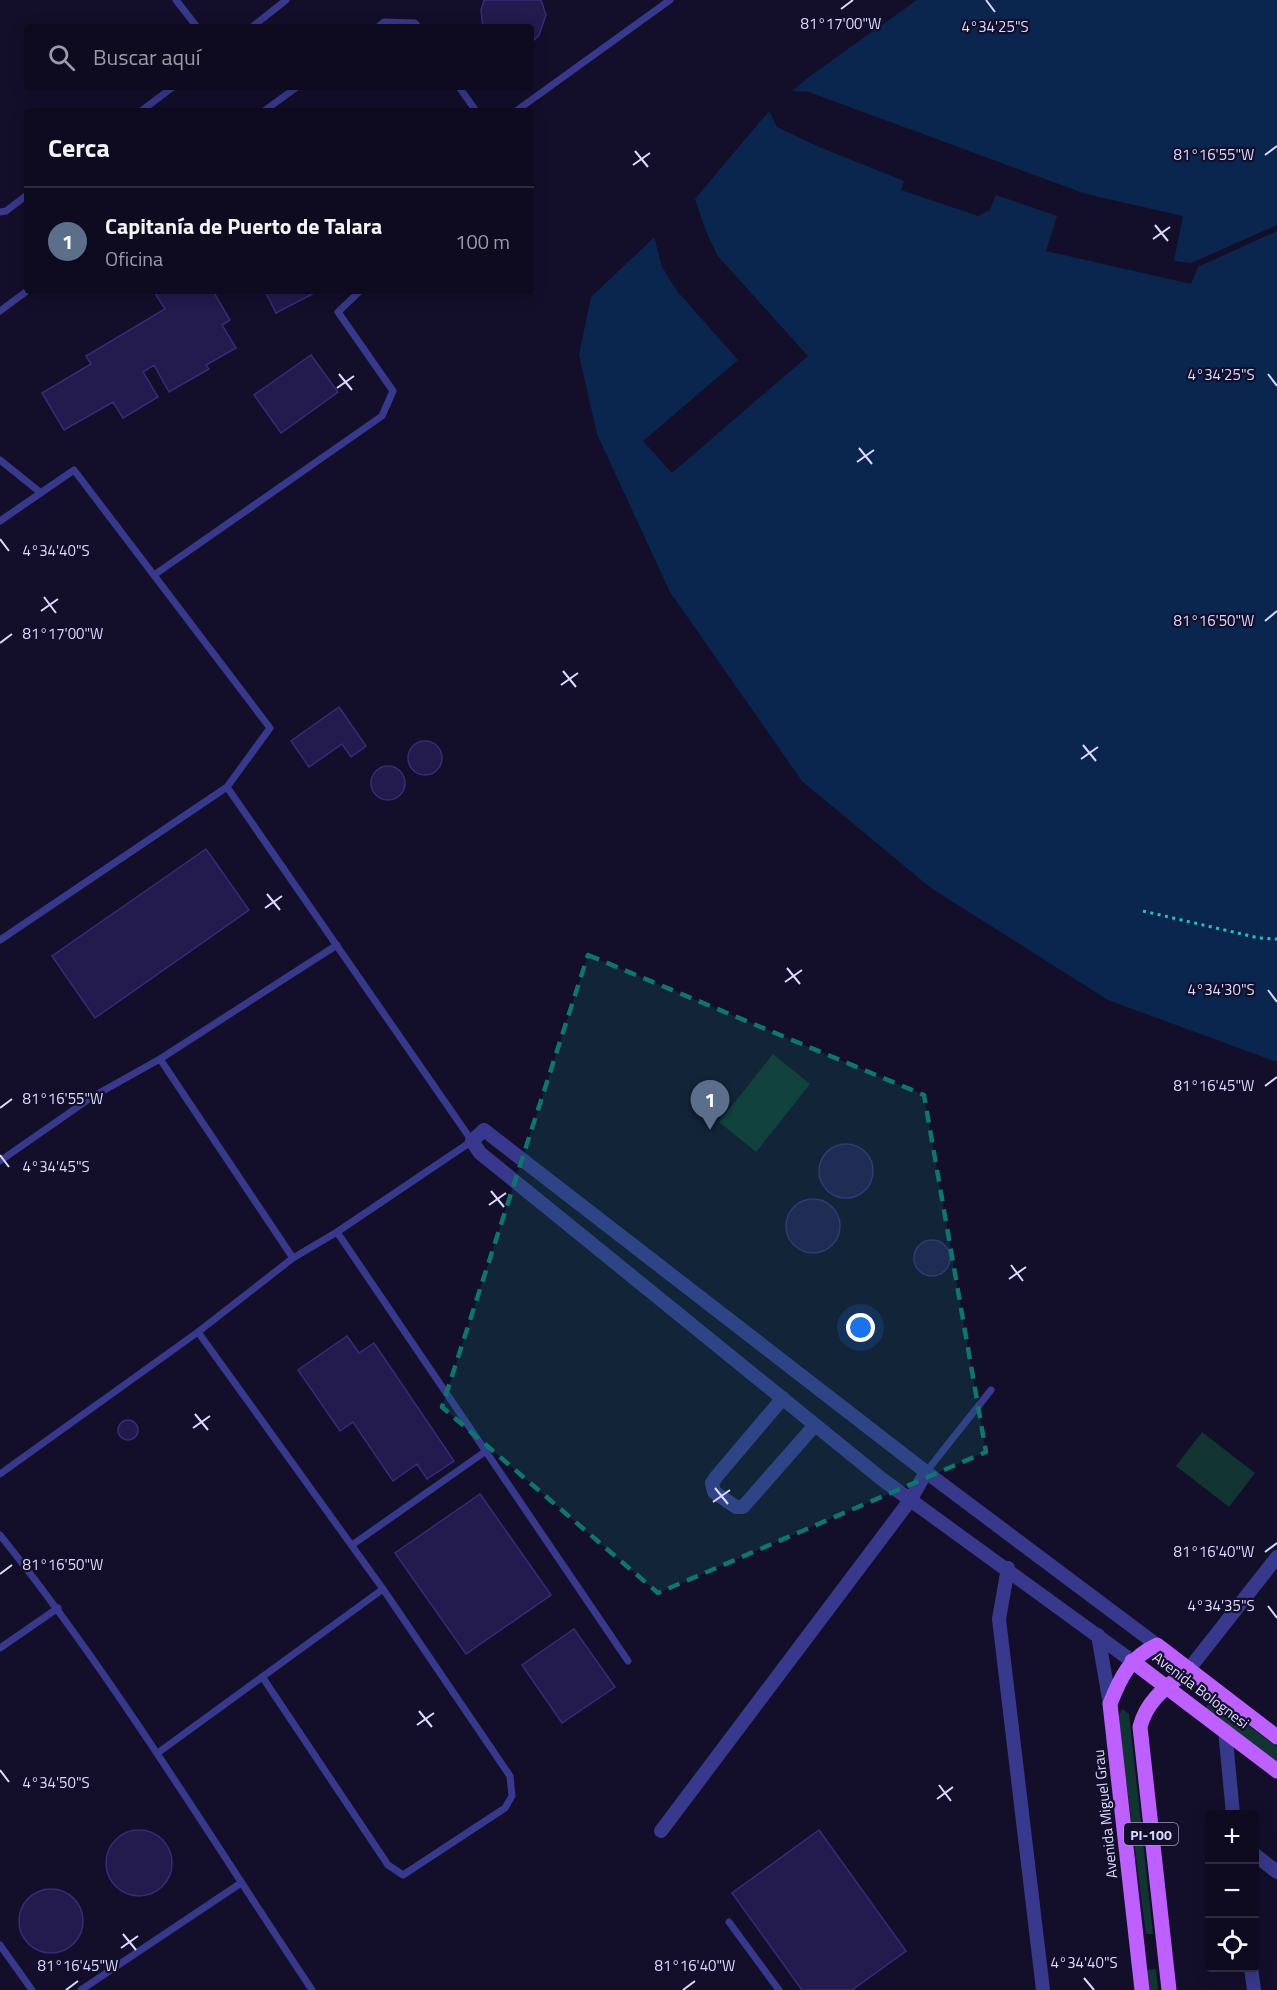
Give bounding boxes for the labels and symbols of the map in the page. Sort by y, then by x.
text: 81°17'00"W [801,12,881,35]
text: 4°34'25"S [961,15,1029,38]
text: 81°16'55"W [1174,143,1254,166]
text: 4°34'25"S [1187,363,1255,386]
text: 4°34'40"S [22,539,90,562]
text: 81°16'50"W [1174,609,1254,632]
text: 81°17'00"W [23,622,103,645]
text: 4°34'30"S [1187,978,1255,1001]
text: 81°16'45"W [1174,1074,1254,1097]
pin: 1 [690,1080,730,1130]
text: 81°16'55"W [23,1087,103,1110]
text: 4°34'45"S [22,1155,90,1178]
your location [846,1313,875,1342]
text: 81°16'40"W [1174,1540,1254,1563]
text: 81°16'50"W [23,1553,103,1576]
text: 4°34'35"S [1187,1594,1255,1617]
street label: Avenida Bolognesi [1148,1646,1254,1734]
street label: Avenida Miguel Grau [1087,1749,1123,1879]
text: 4°34'50"S [22,1771,90,1794]
road number: PI-100 [1124,1823,1178,1845]
text: 4°34'40"S [1050,1951,1118,1974]
text: 81°16'45"W [38,1954,118,1977]
text: 81°16'40"W [655,1954,735,1977]

